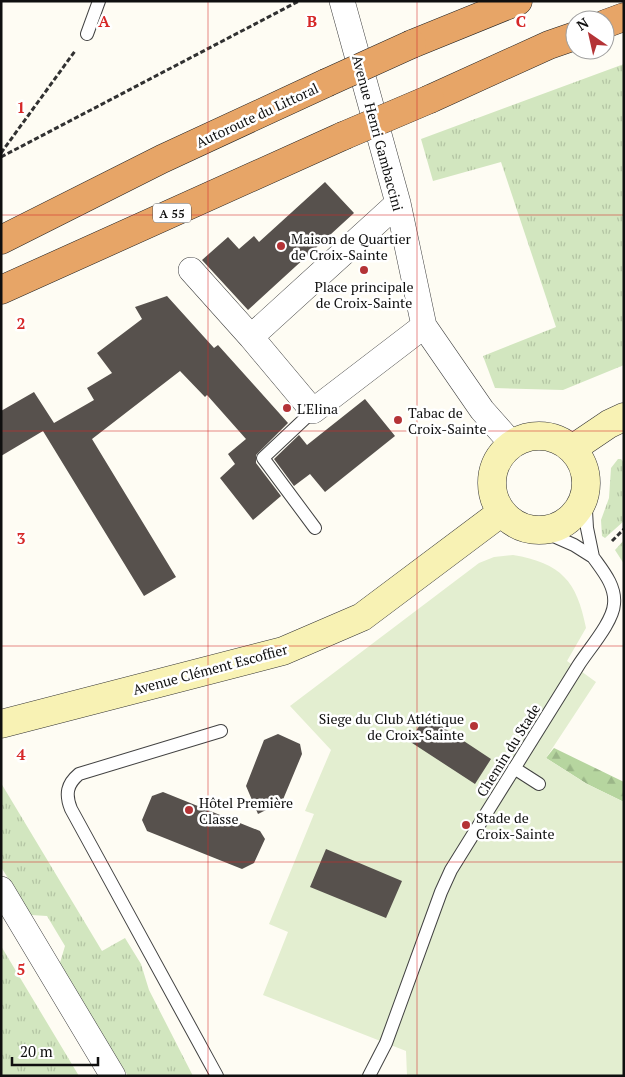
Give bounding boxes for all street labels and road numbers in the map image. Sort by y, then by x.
street label: Avenue Henri Gambaccini [348,53,408,213]
street label: Autoroute du Littoral [193,78,321,152]
road number: A 55 [153,204,191,222]
street label: Avenue Clément Escoffier [131,639,290,699]
street label: Chemin du Stade [472,700,544,800]

